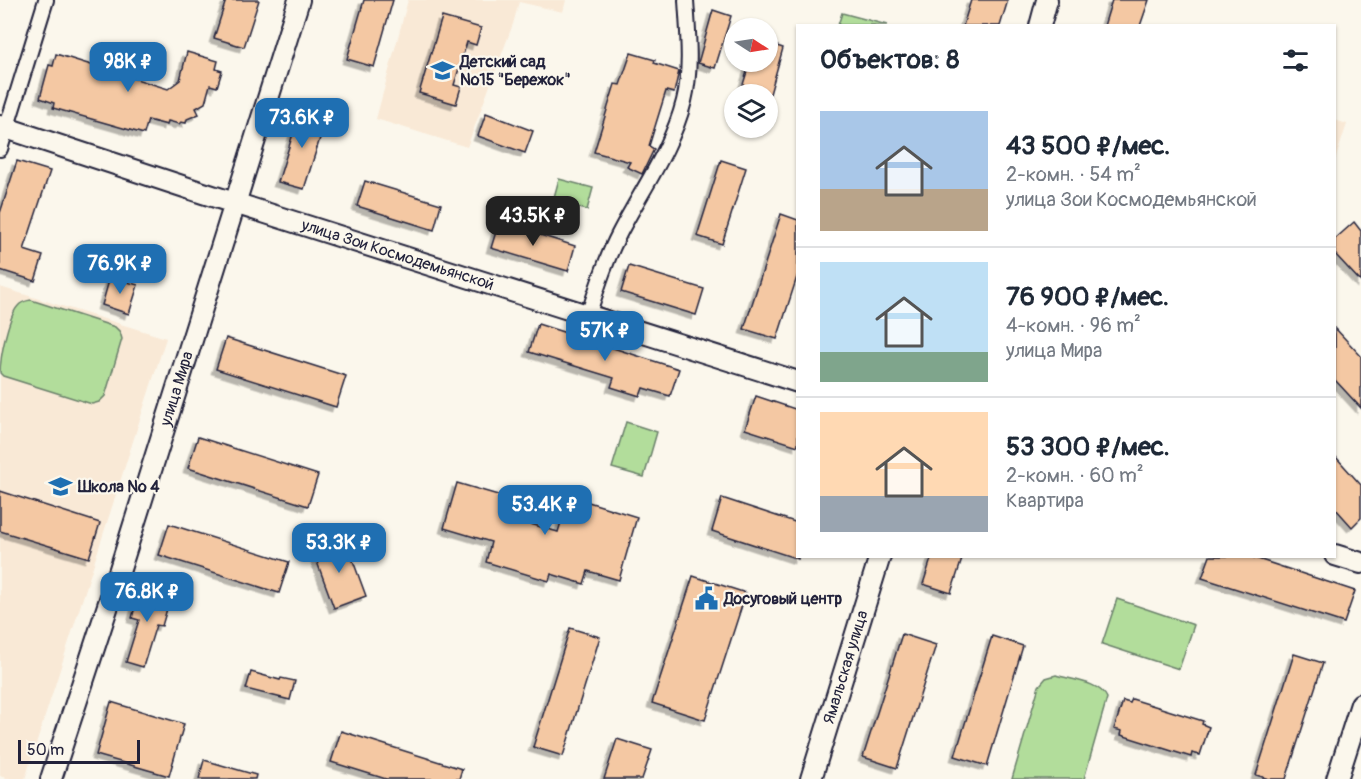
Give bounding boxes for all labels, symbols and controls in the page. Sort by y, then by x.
north arrow [724,18,778,72]
map controls [724,18,778,138]
pin: 98K ₽ [86,42,170,93]
text: Объектов: 8 [820,44,959,76]
icon: filters [1279,44,1312,77]
text: 98K ₽ [104,49,152,74]
place label: Детский сад №15 "Бережок" [459,52,571,90]
school or university icon: Детский сад №15 "Бережок" [429,58,455,84]
button: layers [724,84,778,138]
pin: 73.6K ₽ [247,98,357,149]
text: 73.6K ₽ [269,105,335,130]
text: 43 500 ₽/мес. [1006,130,1170,162]
icon: home [868,135,940,207]
text: 2-комн. · 54 m² [1006,162,1141,187]
text: улица Зои Космодемьянской [1006,187,1257,212]
pin: 43.5K ₽ [478,196,588,247]
text: 43.5K ₽ [500,203,566,228]
street label: улица Зои Космодемьянской [298,215,496,295]
pin: 76.9K ₽ [65,244,175,295]
text: 76.9K ₽ [87,251,153,276]
text: 76 900 ₽/мес. [1006,281,1169,313]
icon: home [868,286,940,358]
pin: 57K ₽ [563,311,647,362]
text: 4-комн. · 96 m² [1006,313,1141,338]
text: 57K ₽ [580,318,630,343]
text: улица Мира [1006,338,1102,363]
street label: улица Мира [155,349,198,429]
text: 53 300 ₽/мес. [1006,431,1170,463]
icon: home [868,436,940,508]
text: 2-комн. · 60 m² [1006,463,1144,488]
school or university icon: Школа № 4 [47,474,73,500]
place label: Школа № 4 [77,477,160,497]
pin: 53.4K ₽ [490,485,600,536]
text: Квартира [1006,488,1084,513]
text: 53.4K ₽ [512,492,578,517]
pin: 53.3K ₽ [284,523,394,574]
text: 53.3K ₽ [306,530,372,555]
pin: 76.8K ₽ [92,572,202,623]
text: 76.8K ₽ [114,579,180,604]
public building icon: Досуговый центр [693,586,719,612]
place label: Досуговый центр [723,589,842,609]
street label: Ямальская улица [819,608,873,726]
scale bar [18,737,140,764]
text: 50 m [27,740,64,760]

